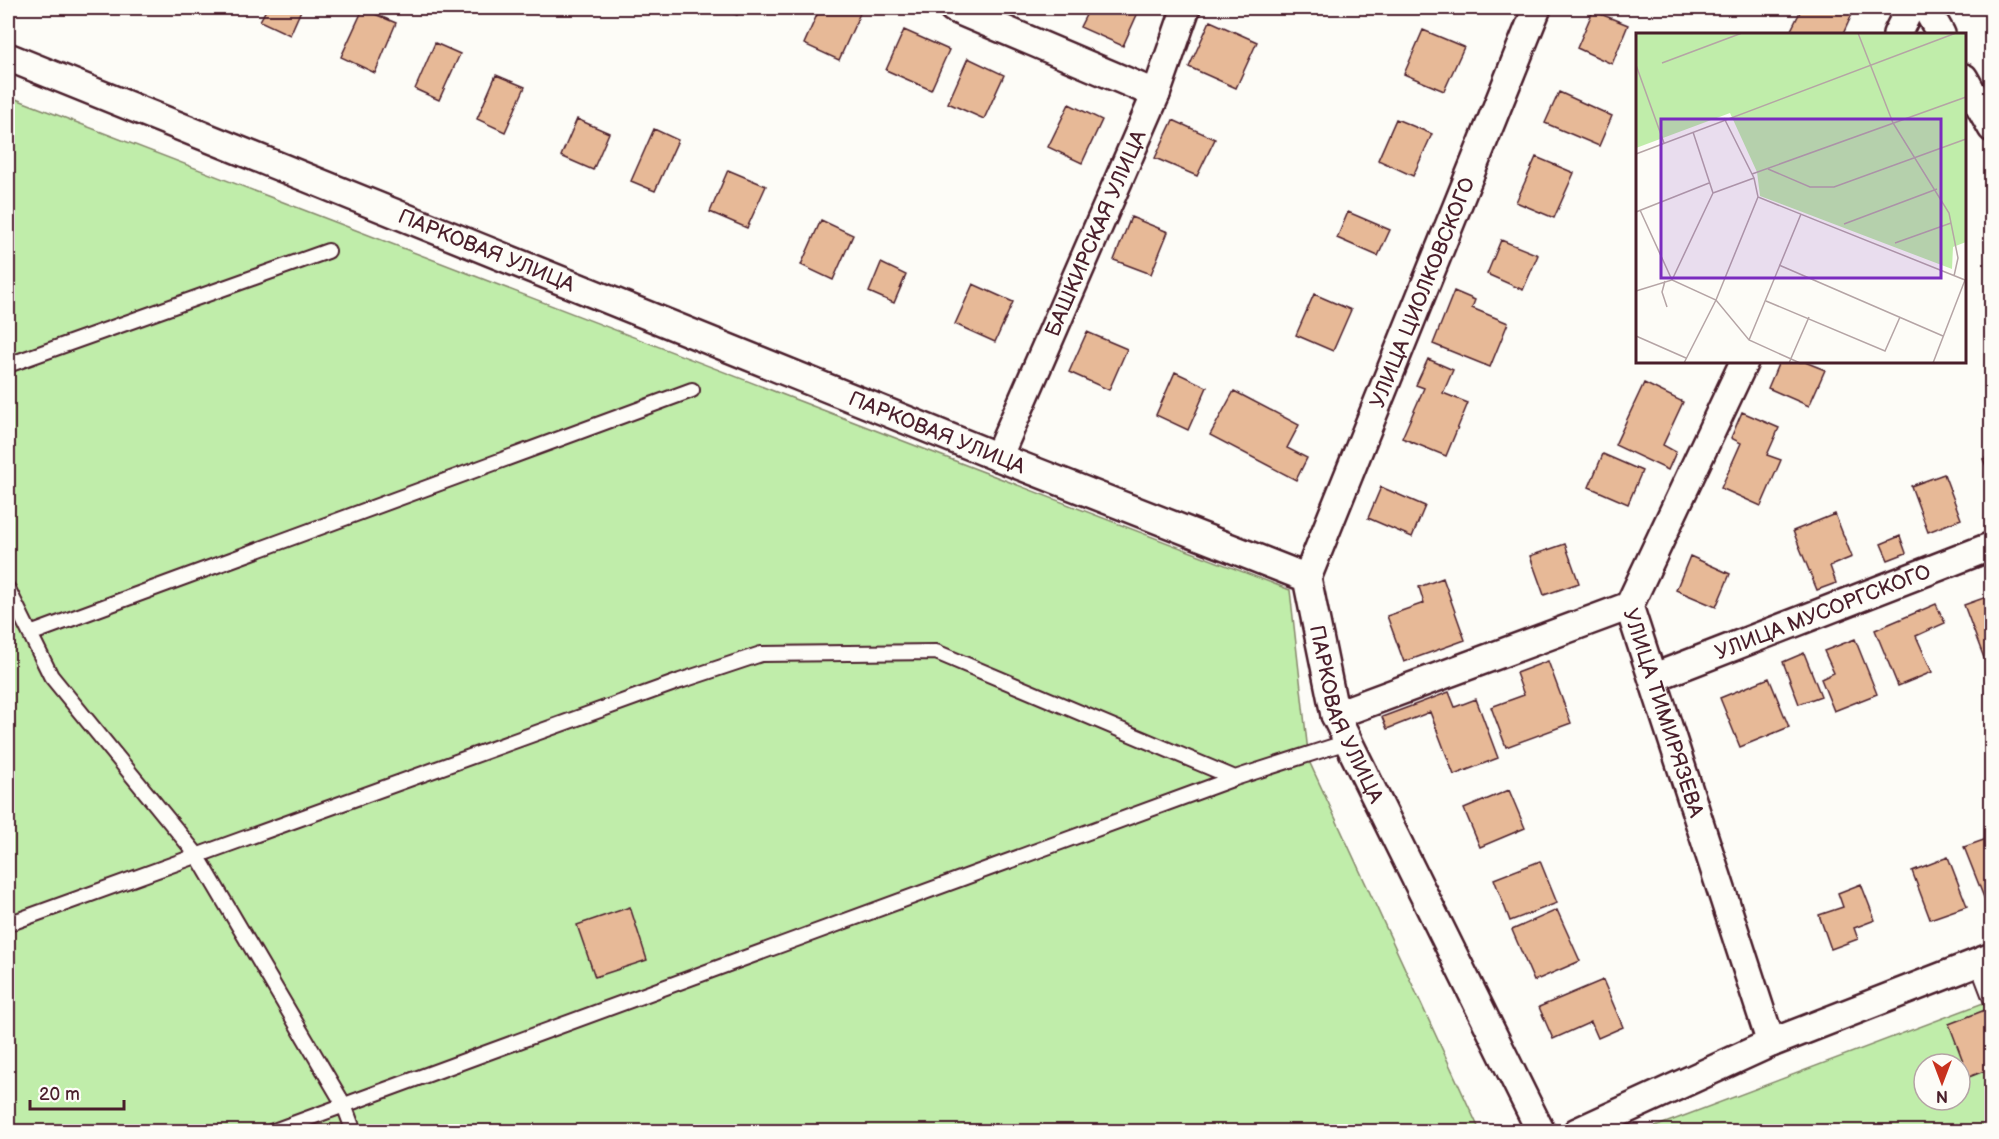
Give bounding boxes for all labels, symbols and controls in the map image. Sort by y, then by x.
inset map [1636,33,1966,363]
street label: БАШКИРСКАЯ УЛИЦА [1040,126,1151,340]
street label: УЛИЦА ЦИОЛКОВСКОГО [1365,173,1480,411]
street label: ПАРКОВАЯ УЛИЦА [395,204,578,297]
street label: ПАРКОВАЯ УЛИЦА [845,386,1029,479]
street label: УЛИЦА МУСОРГСКОГО [1711,559,1934,665]
street label: УЛИЦА ТИМИРЯЗЕВА [1618,605,1709,821]
street label: ПАРКОВАЯ УЛИЦА [1304,623,1389,807]
north arrow [1912,1052,1972,1112]
scale bar [30,1073,124,1111]
text: 20 m [39,1084,80,1105]
text: N [1936,1086,1948,1105]

